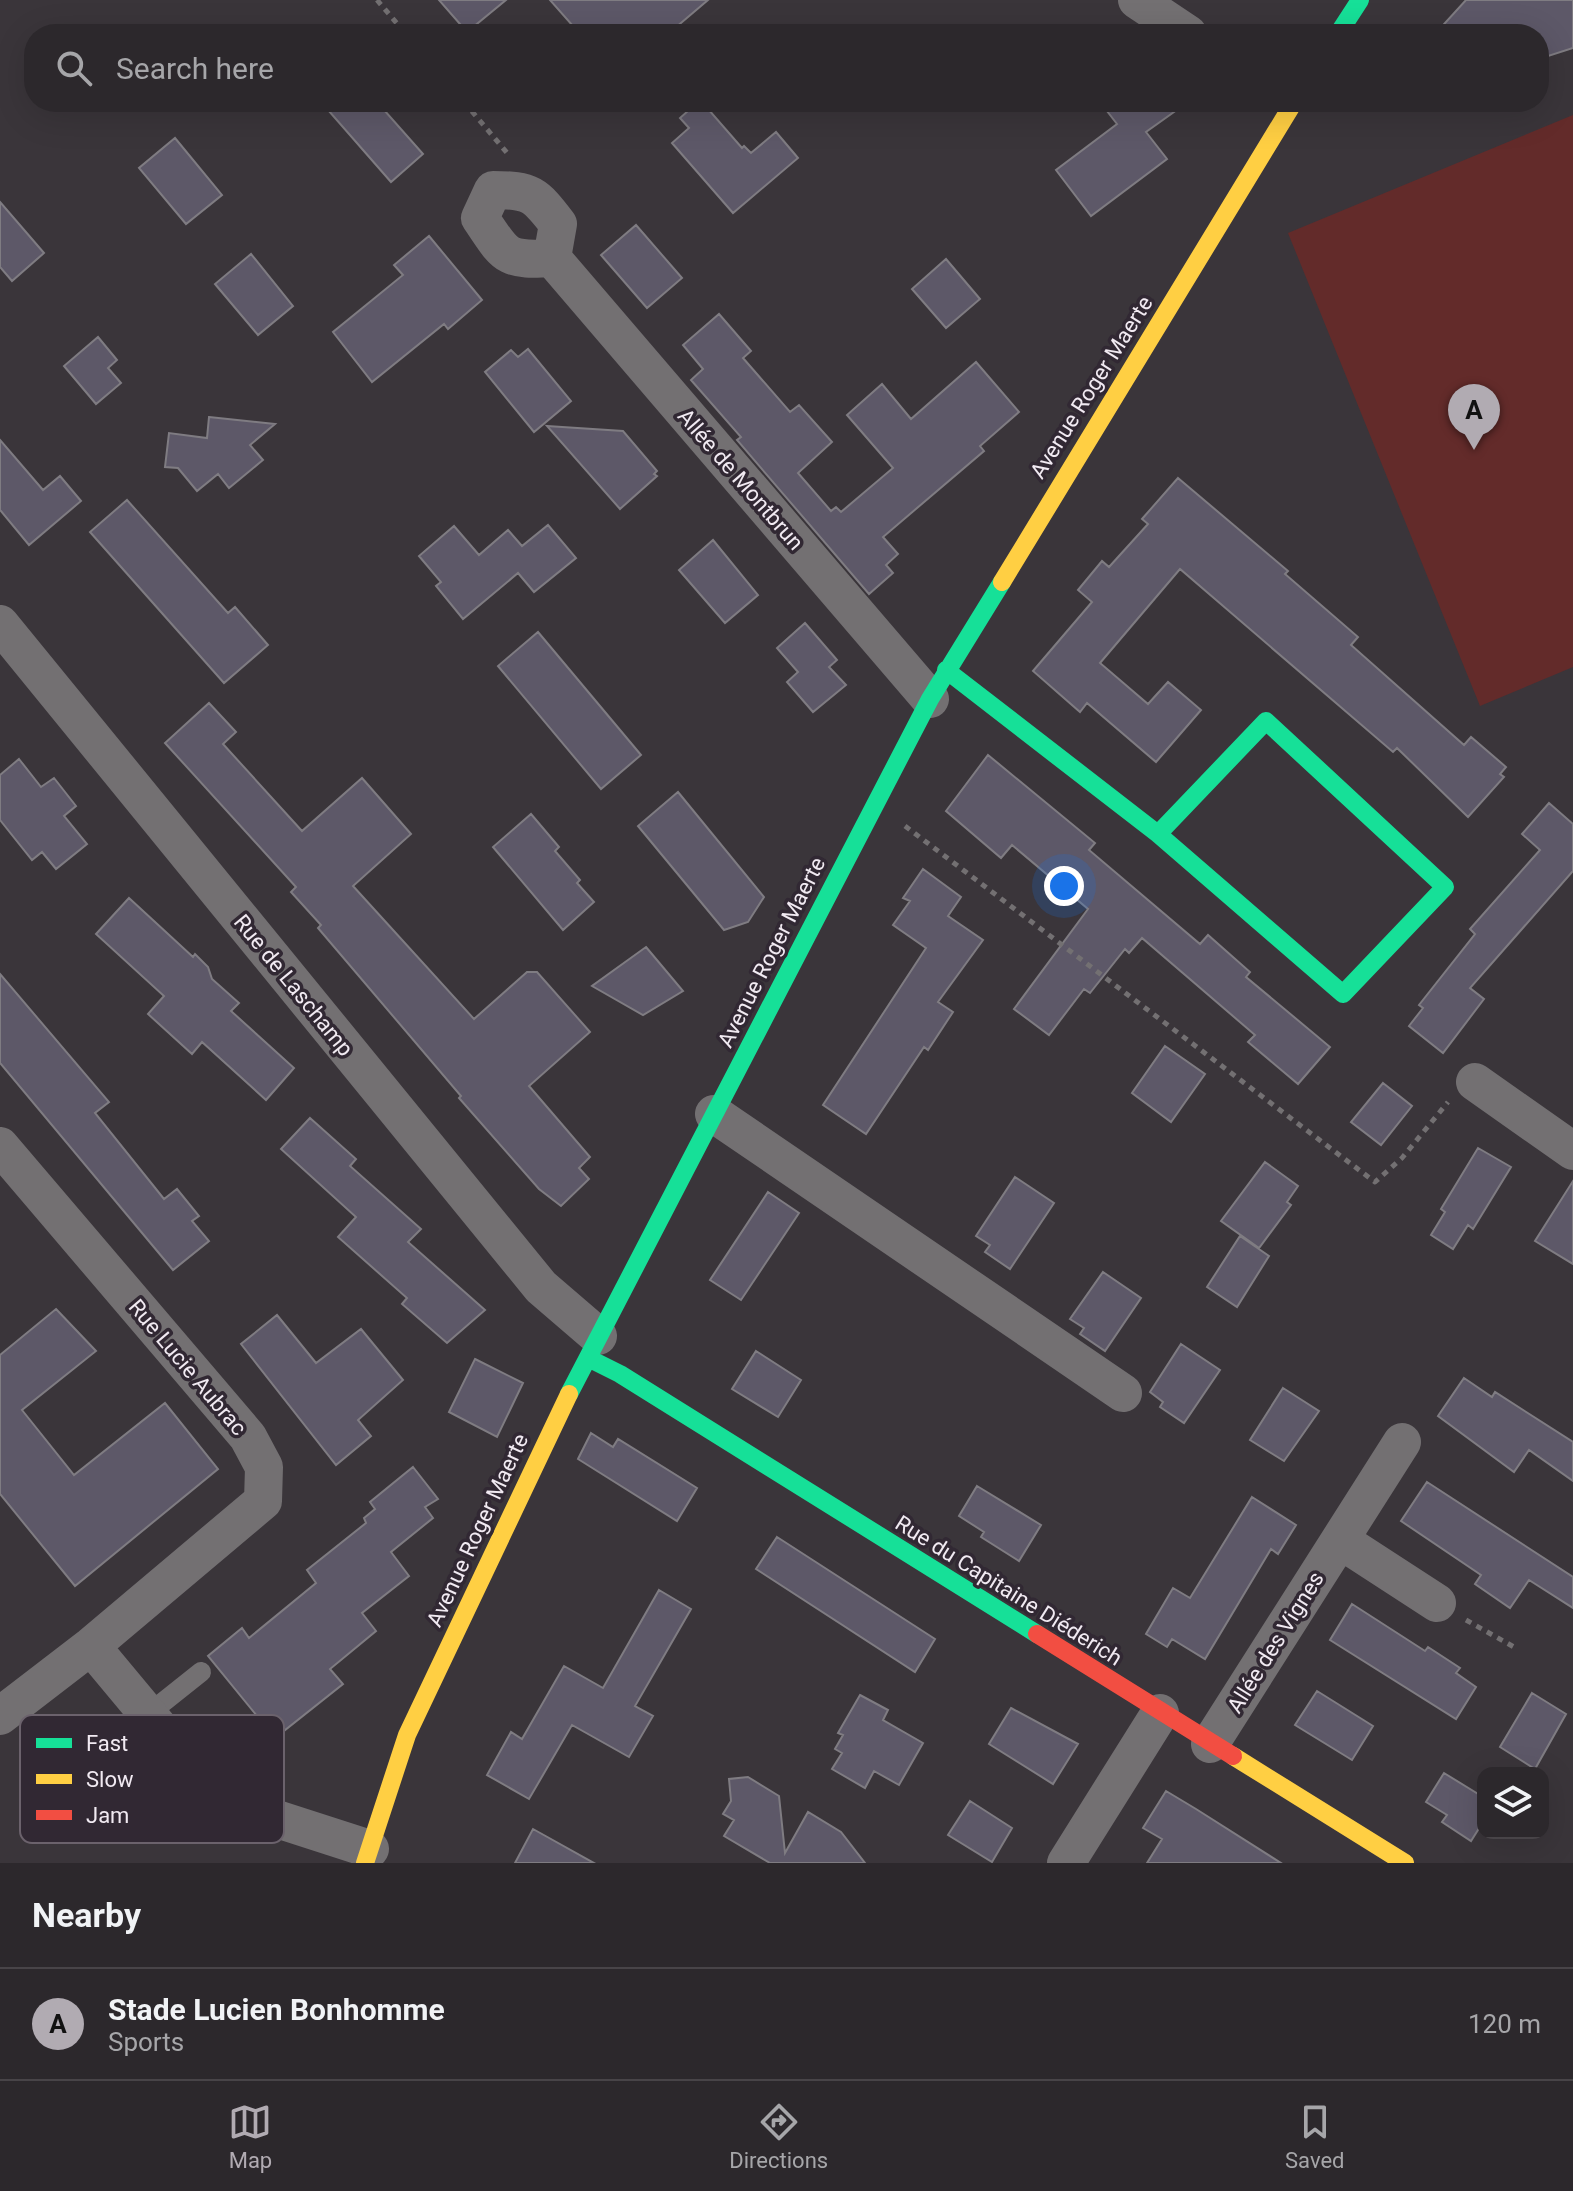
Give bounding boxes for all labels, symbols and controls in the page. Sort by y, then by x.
search box [24,24,1549,112]
icon: search [52,46,96,90]
text: Search here [116,51,274,86]
street label: Avenue Roger Maerte [1025,292,1158,483]
pin: A [1448,384,1500,450]
street label: Allée de Montbrun [673,404,809,555]
street label: Avenue Roger Maerte [713,853,830,1052]
your location [1044,866,1084,906]
street label: Rue de Laschamp [229,910,358,1061]
street label: Rue Lucie Aubrac [124,1294,252,1440]
street label: Avenue Roger Maerte [422,1430,533,1631]
street label: Rue du Capitaine Diéderich [891,1510,1127,1671]
street label: Allée des Vignes [1222,1567,1329,1717]
legend [20,1715,284,1843]
text: Fast [86,1731,128,1756]
text: Slow [86,1767,134,1792]
map controls [1477,1767,1549,1839]
button: layers [1477,1767,1549,1839]
text: Jam [86,1803,129,1828]
text: Nearby [32,1895,141,1935]
text: Stade Lucien Bonhomme [108,1992,445,2027]
text: A [49,2009,67,2039]
text: 120 m [1468,2009,1541,2039]
text: Sports [108,2027,184,2057]
tab: Map [228,2100,272,2173]
tab: Directions [729,2100,828,2173]
tab: Saved [1285,2100,1345,2173]

